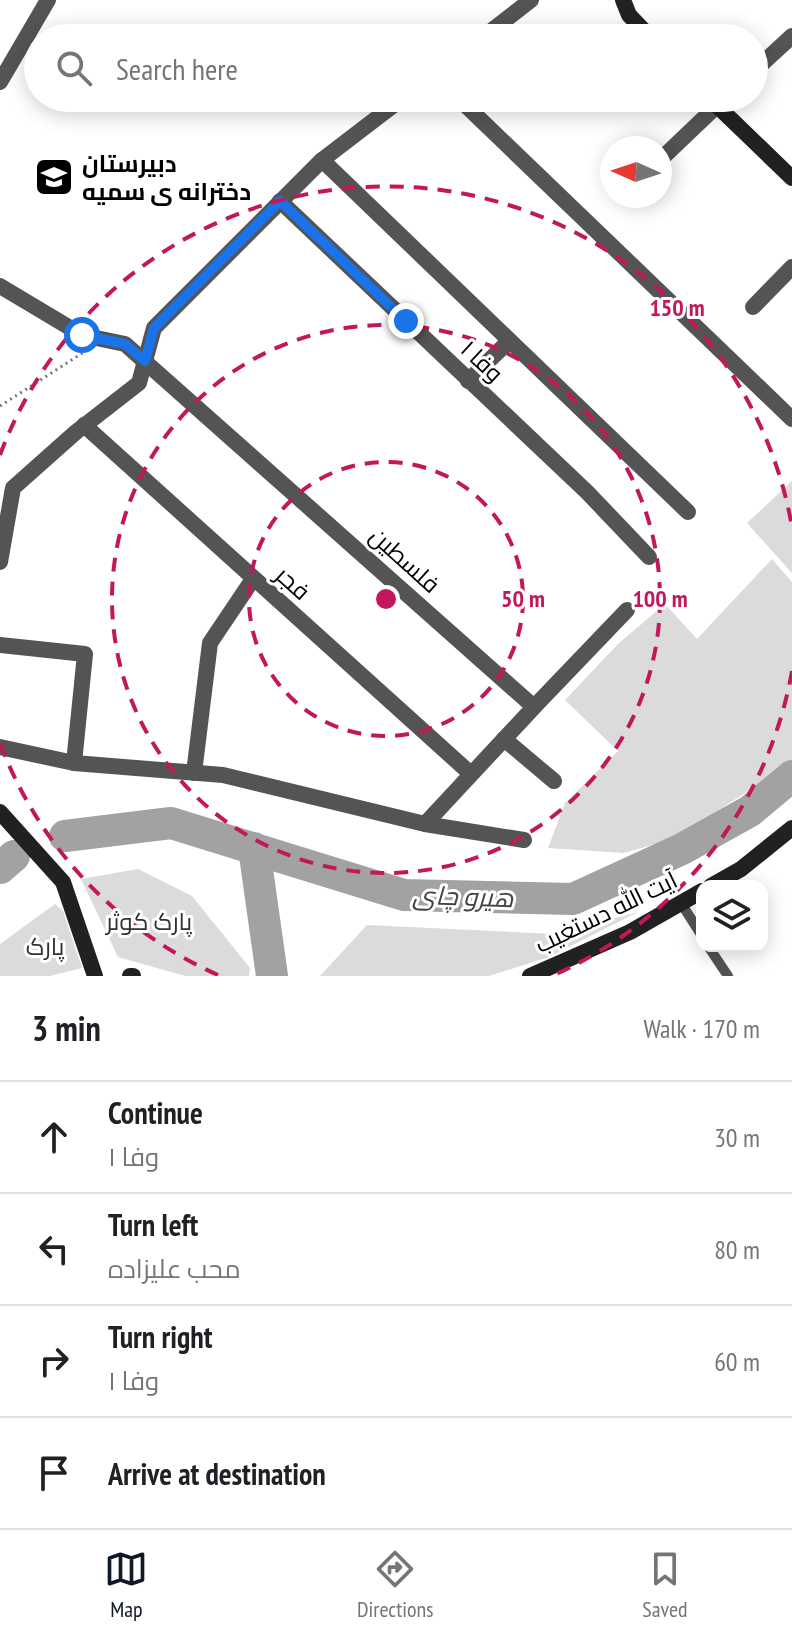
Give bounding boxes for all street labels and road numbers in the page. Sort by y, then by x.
street label: وفا ۱ [454,334,510,388]
street label: فلسطین [363,520,447,600]
street label: فجر [268,558,317,607]
street label: آیت الله دستغیب [530,864,683,960]

